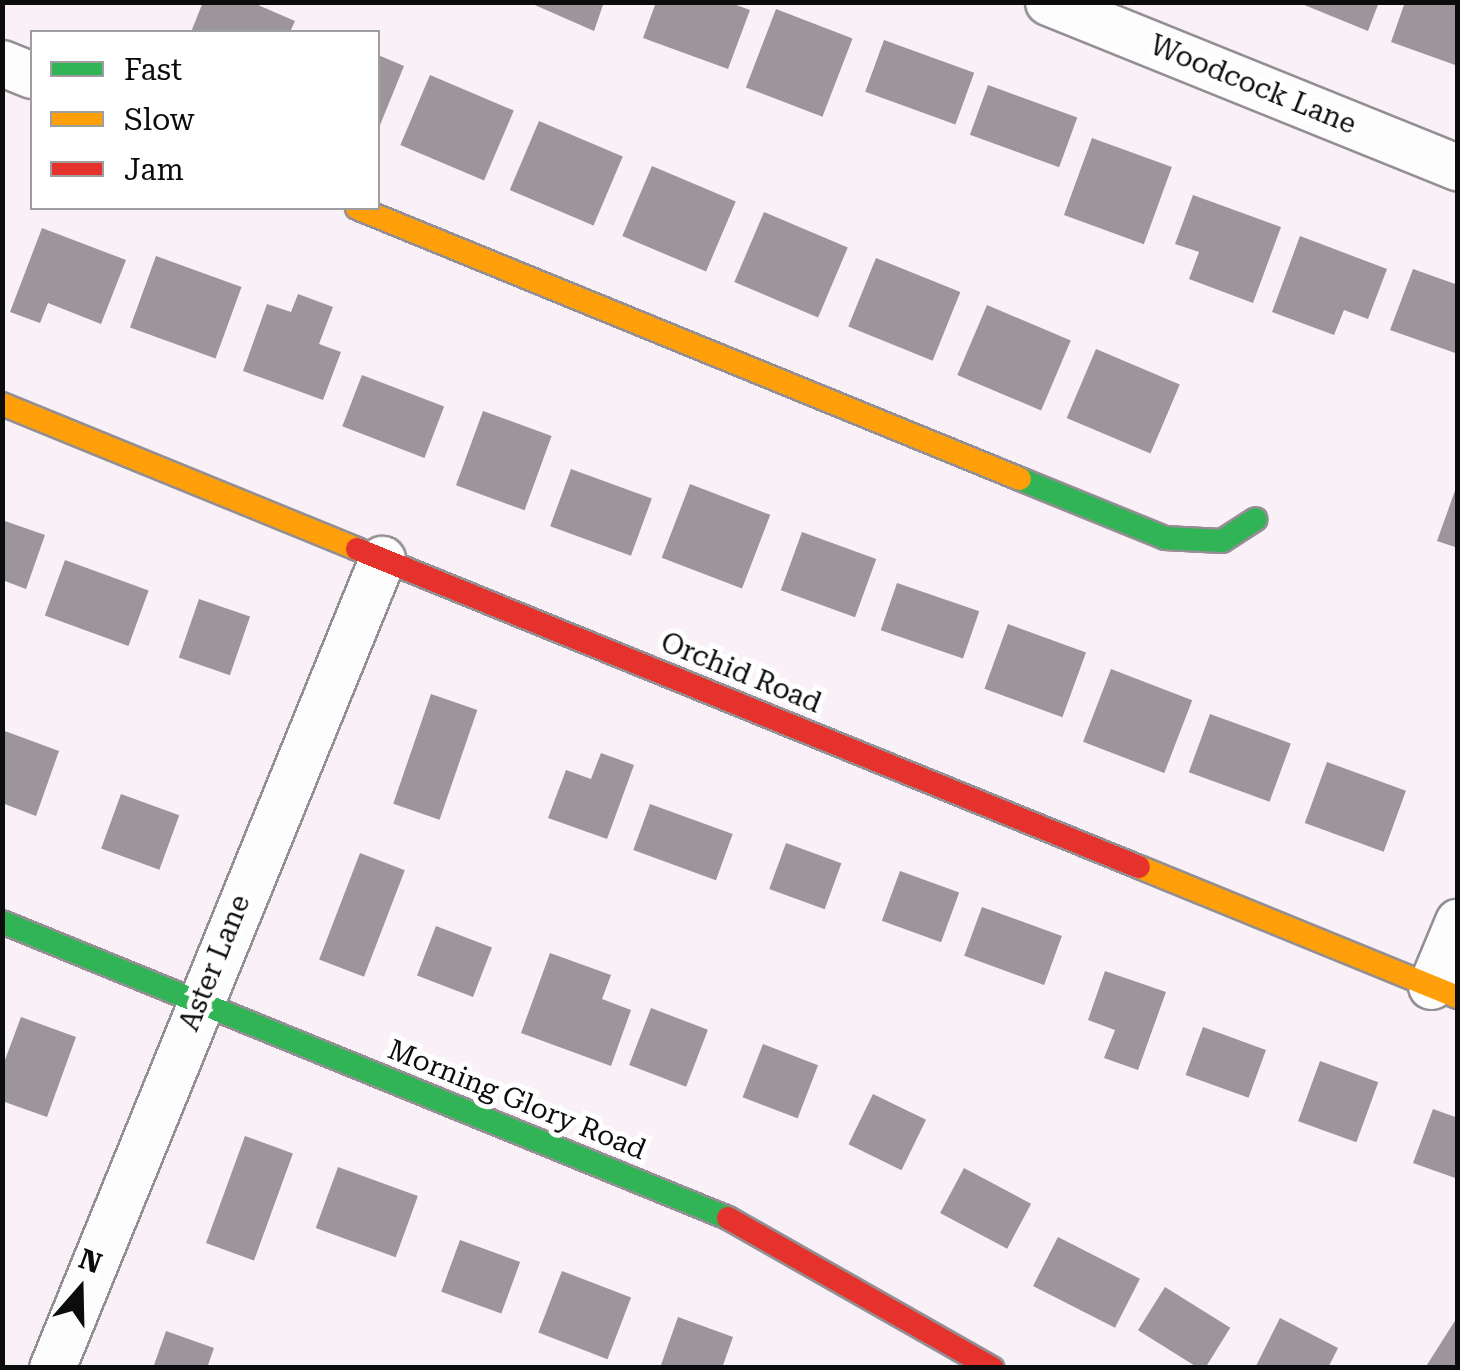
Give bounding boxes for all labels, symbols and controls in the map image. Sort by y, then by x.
street label: Woodcock Lane [1145,28,1361,142]
legend [30,30,380,210]
text: Fast [124,52,182,87]
text: Slow [124,102,195,137]
text: Jam [124,152,184,187]
street label: Orchid Road [656,626,826,720]
street label: Aster Lane [173,890,257,1036]
street label: Morning Glory Road [383,1033,651,1167]
north arrow [30,1240,130,1340]
text: N [75,1242,106,1281]

